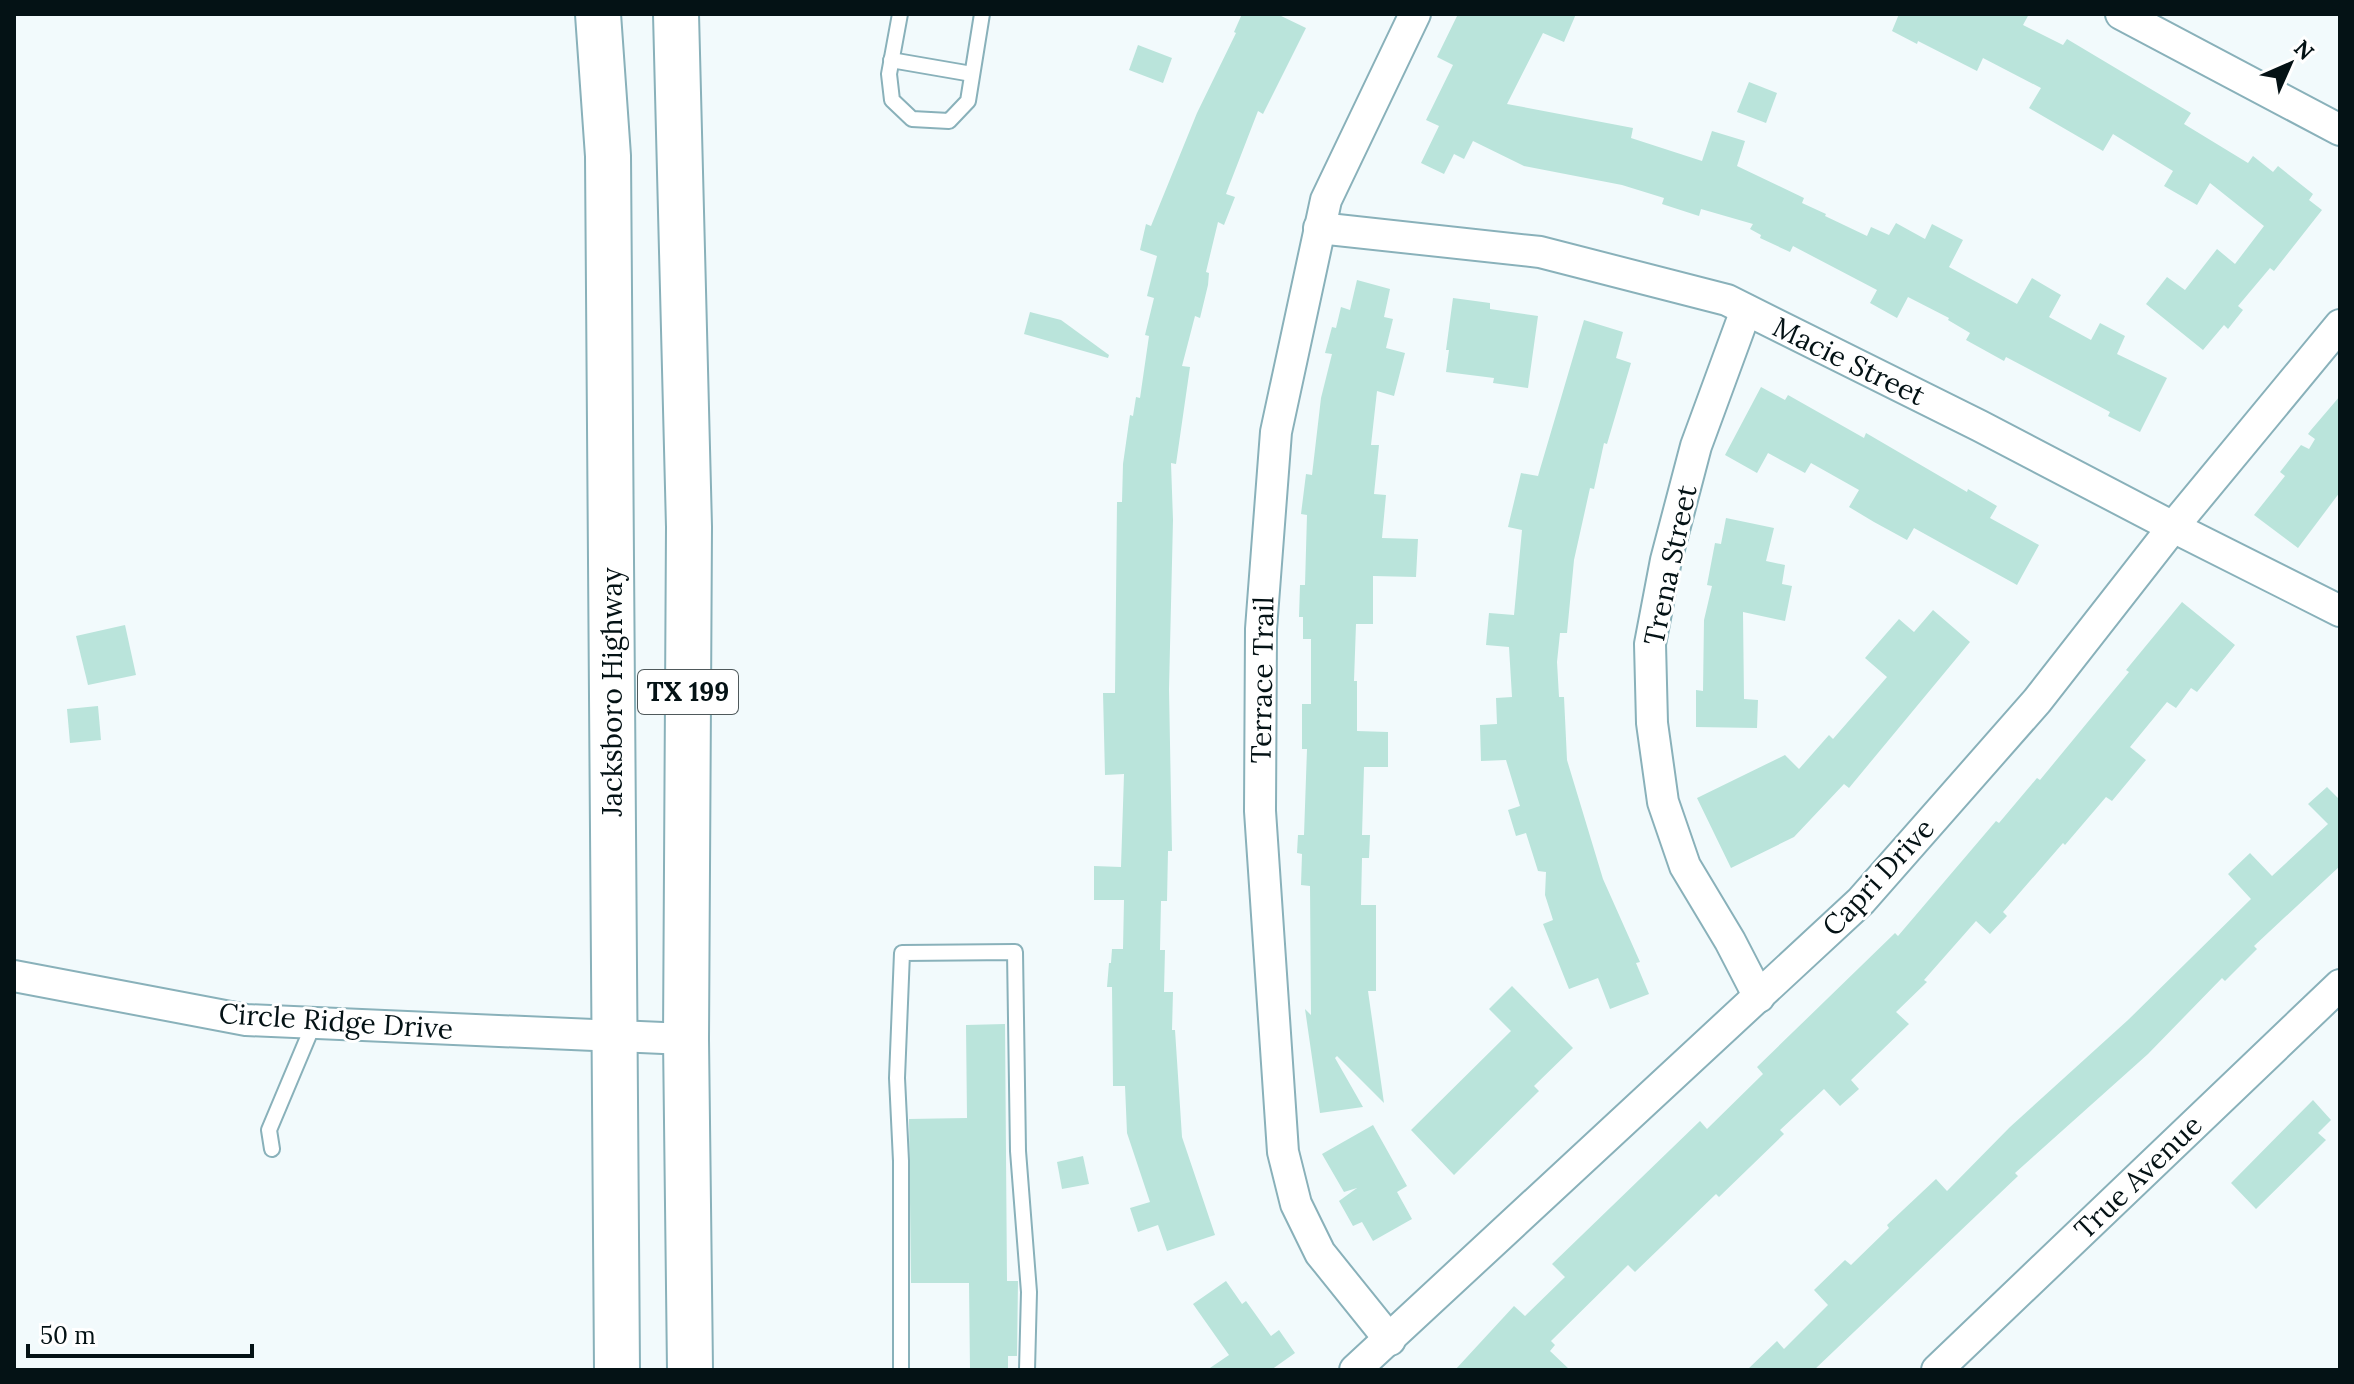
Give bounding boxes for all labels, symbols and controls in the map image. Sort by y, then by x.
north arrow [2250,24,2330,104]
text: N [2288,34,2320,66]
street label: Macie Street [1767,309,1931,413]
street label: Trena Street [1635,481,1705,648]
street label: Jacksboro Highway [594,567,630,818]
street label: Terrace Trail [1243,596,1281,764]
road number: TX 199 [638,670,738,714]
street label: Capri Drive [1814,811,1942,943]
street label: Circle Ridge Drive [218,995,454,1047]
street label: True Avenue [2067,1107,2209,1247]
scale bar [28,1308,252,1358]
text: 50 m [40,1320,96,1351]

